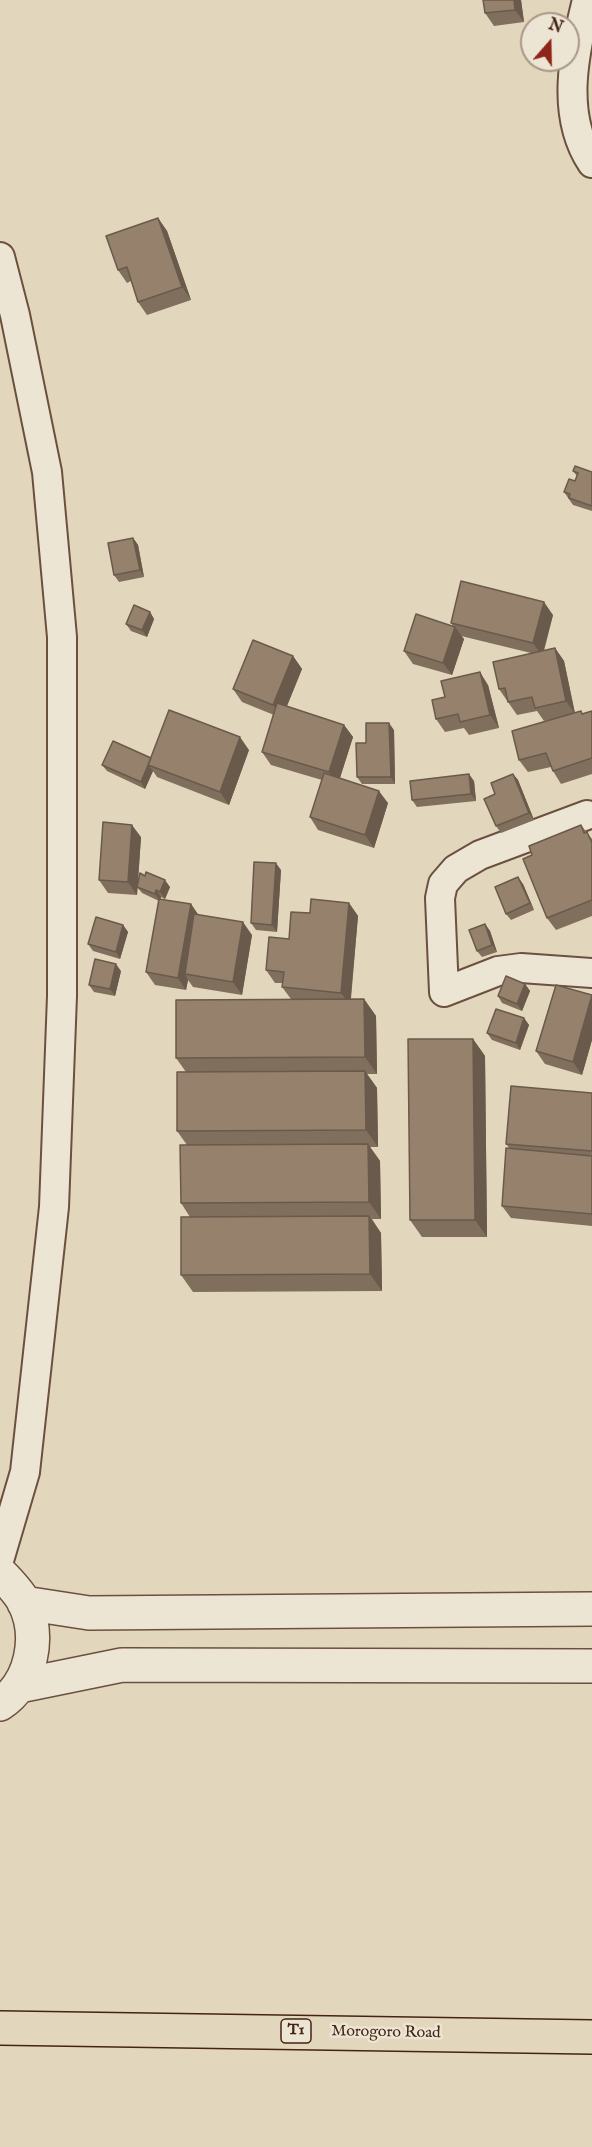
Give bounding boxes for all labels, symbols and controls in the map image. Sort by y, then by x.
north arrow [520,12,580,72]
text: N [546,15,565,39]
road number: T1 [281,2019,311,2043]
street label: Morogoro Road [331,2022,441,2044]

